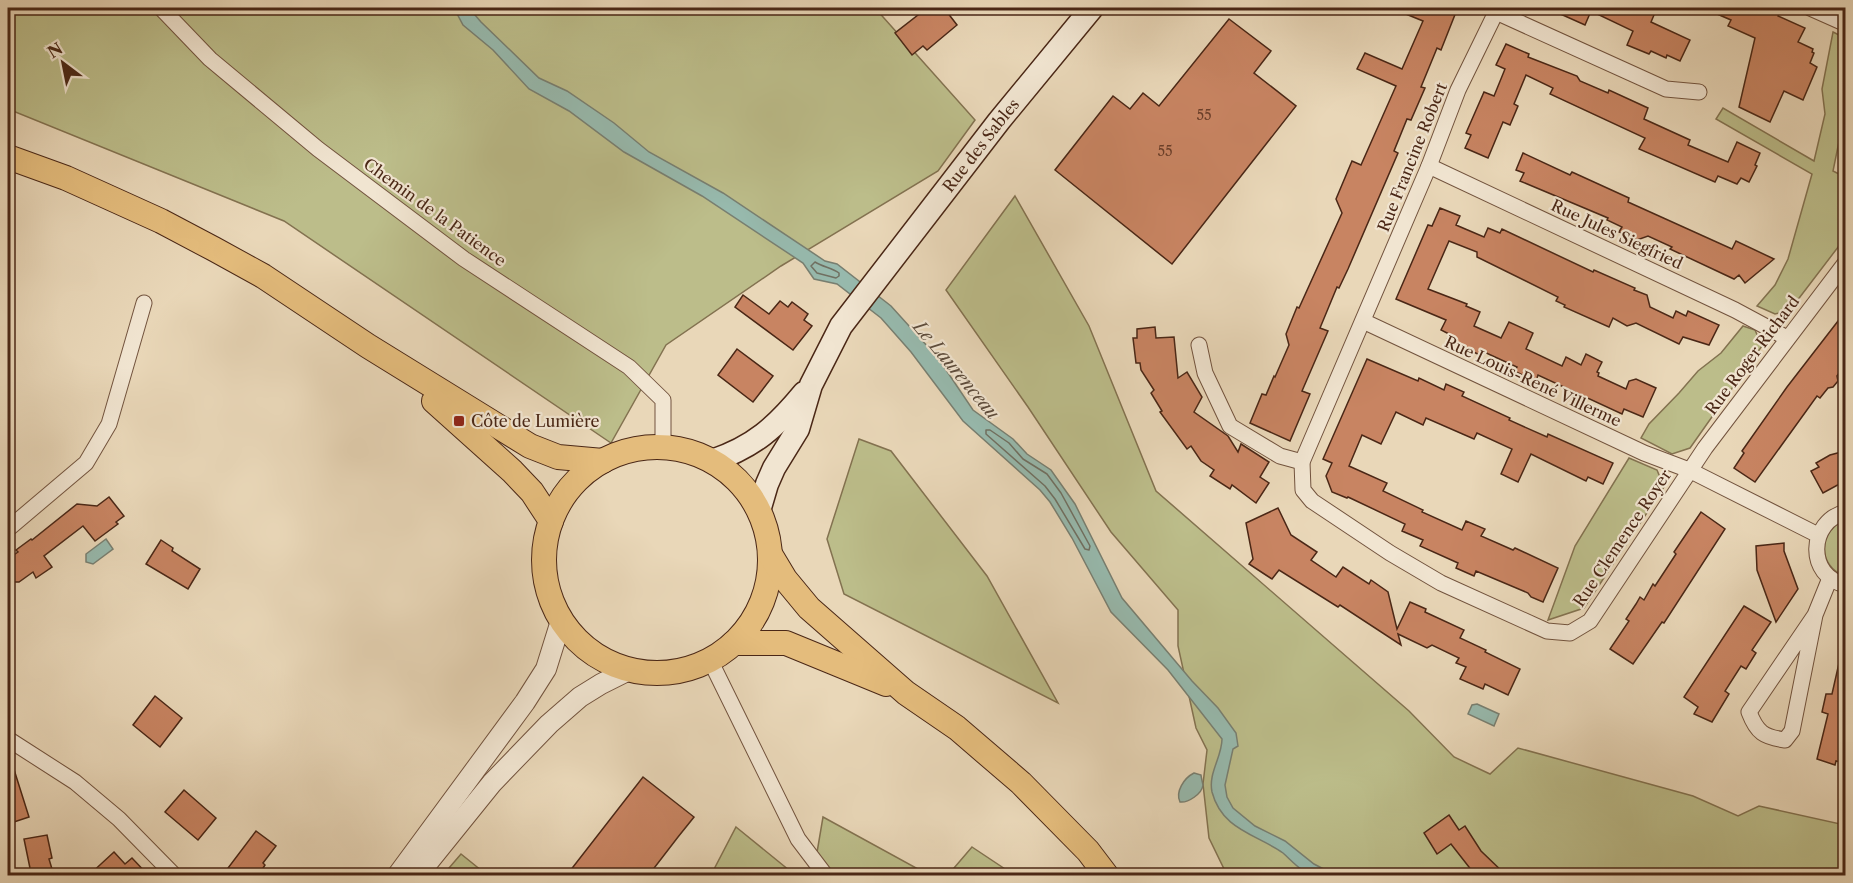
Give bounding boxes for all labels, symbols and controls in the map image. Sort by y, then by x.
north arrow [33,33,93,93]
text: N [44,38,66,62]
street label: Rue Francine Robert [1373,79,1451,235]
street label: Rue des Sables [938,94,1023,196]
house number: 55 [1196,106,1212,124]
house number: 55 [1157,142,1173,160]
street label: Chemin de la Patience [360,154,510,270]
street label: Rue Jules Siegfried [1548,195,1686,273]
street label: Rue Roger Richard [1701,291,1803,418]
water label: Le Laurenceau [907,315,1004,424]
street label: Rue Louis-René Villerme [1441,331,1625,431]
place label: Côte de Lumière [471,411,600,431]
marker: Côte de Lumière [452,414,466,428]
street label: Rue Clemence Royer [1569,465,1676,610]

